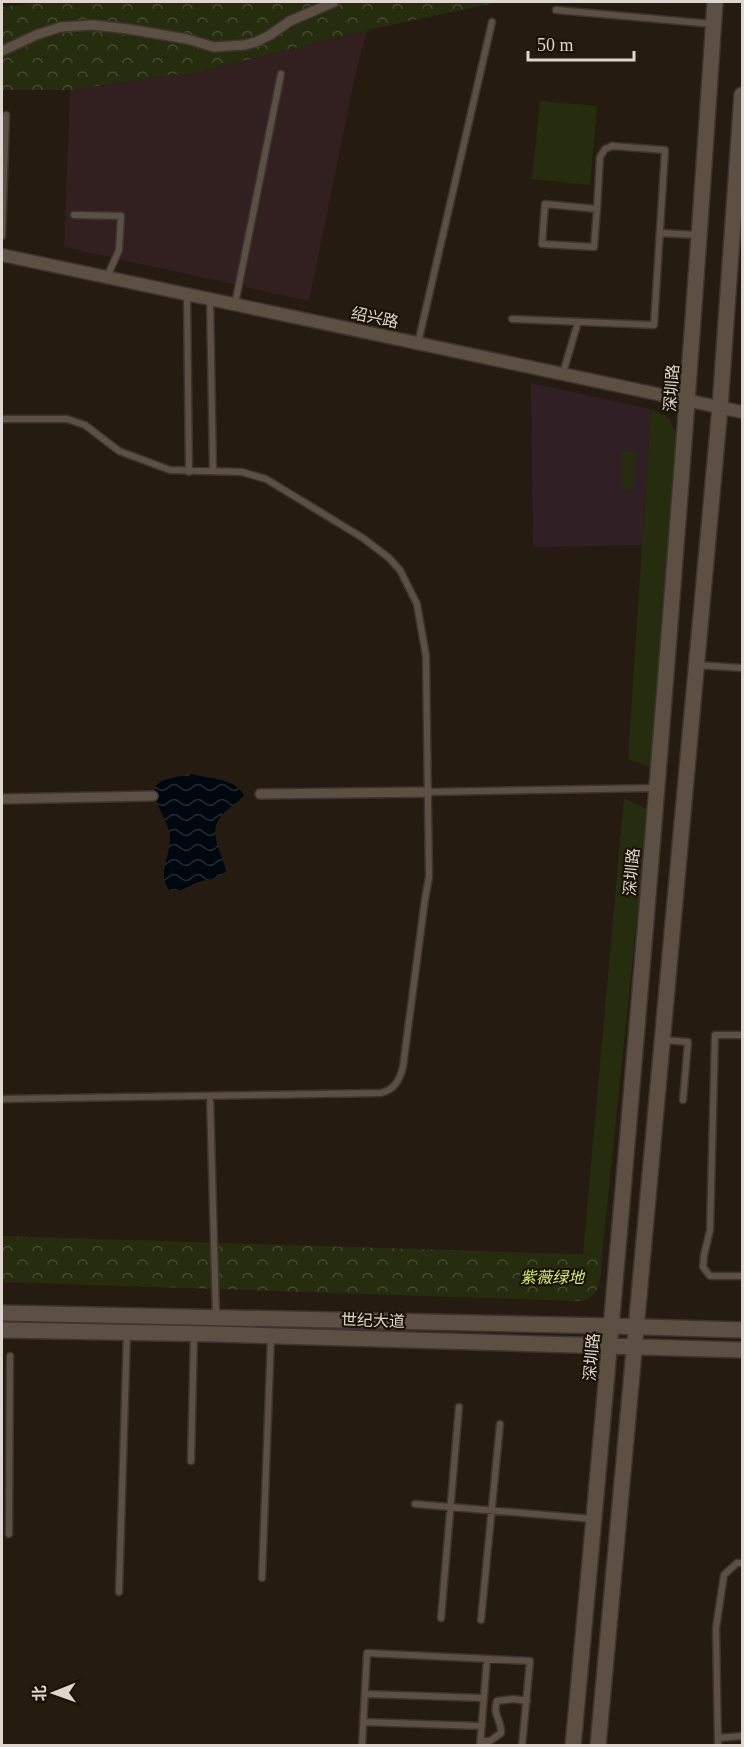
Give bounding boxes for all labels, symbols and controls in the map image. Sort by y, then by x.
scale bar [528,24,634,62]
text: 50 m [537,35,574,55]
street label: 绍兴路 [350,304,400,331]
street label: 深圳路 [661,363,682,413]
street label: 深圳路 [621,847,642,897]
park label: 紫薇绿地 [520,1269,586,1286]
street label: 世纪大道 [341,1311,405,1330]
street label: 深圳路 [581,1332,602,1382]
north arrow [24,1663,84,1723]
text: 北 [31,1685,48,1701]

